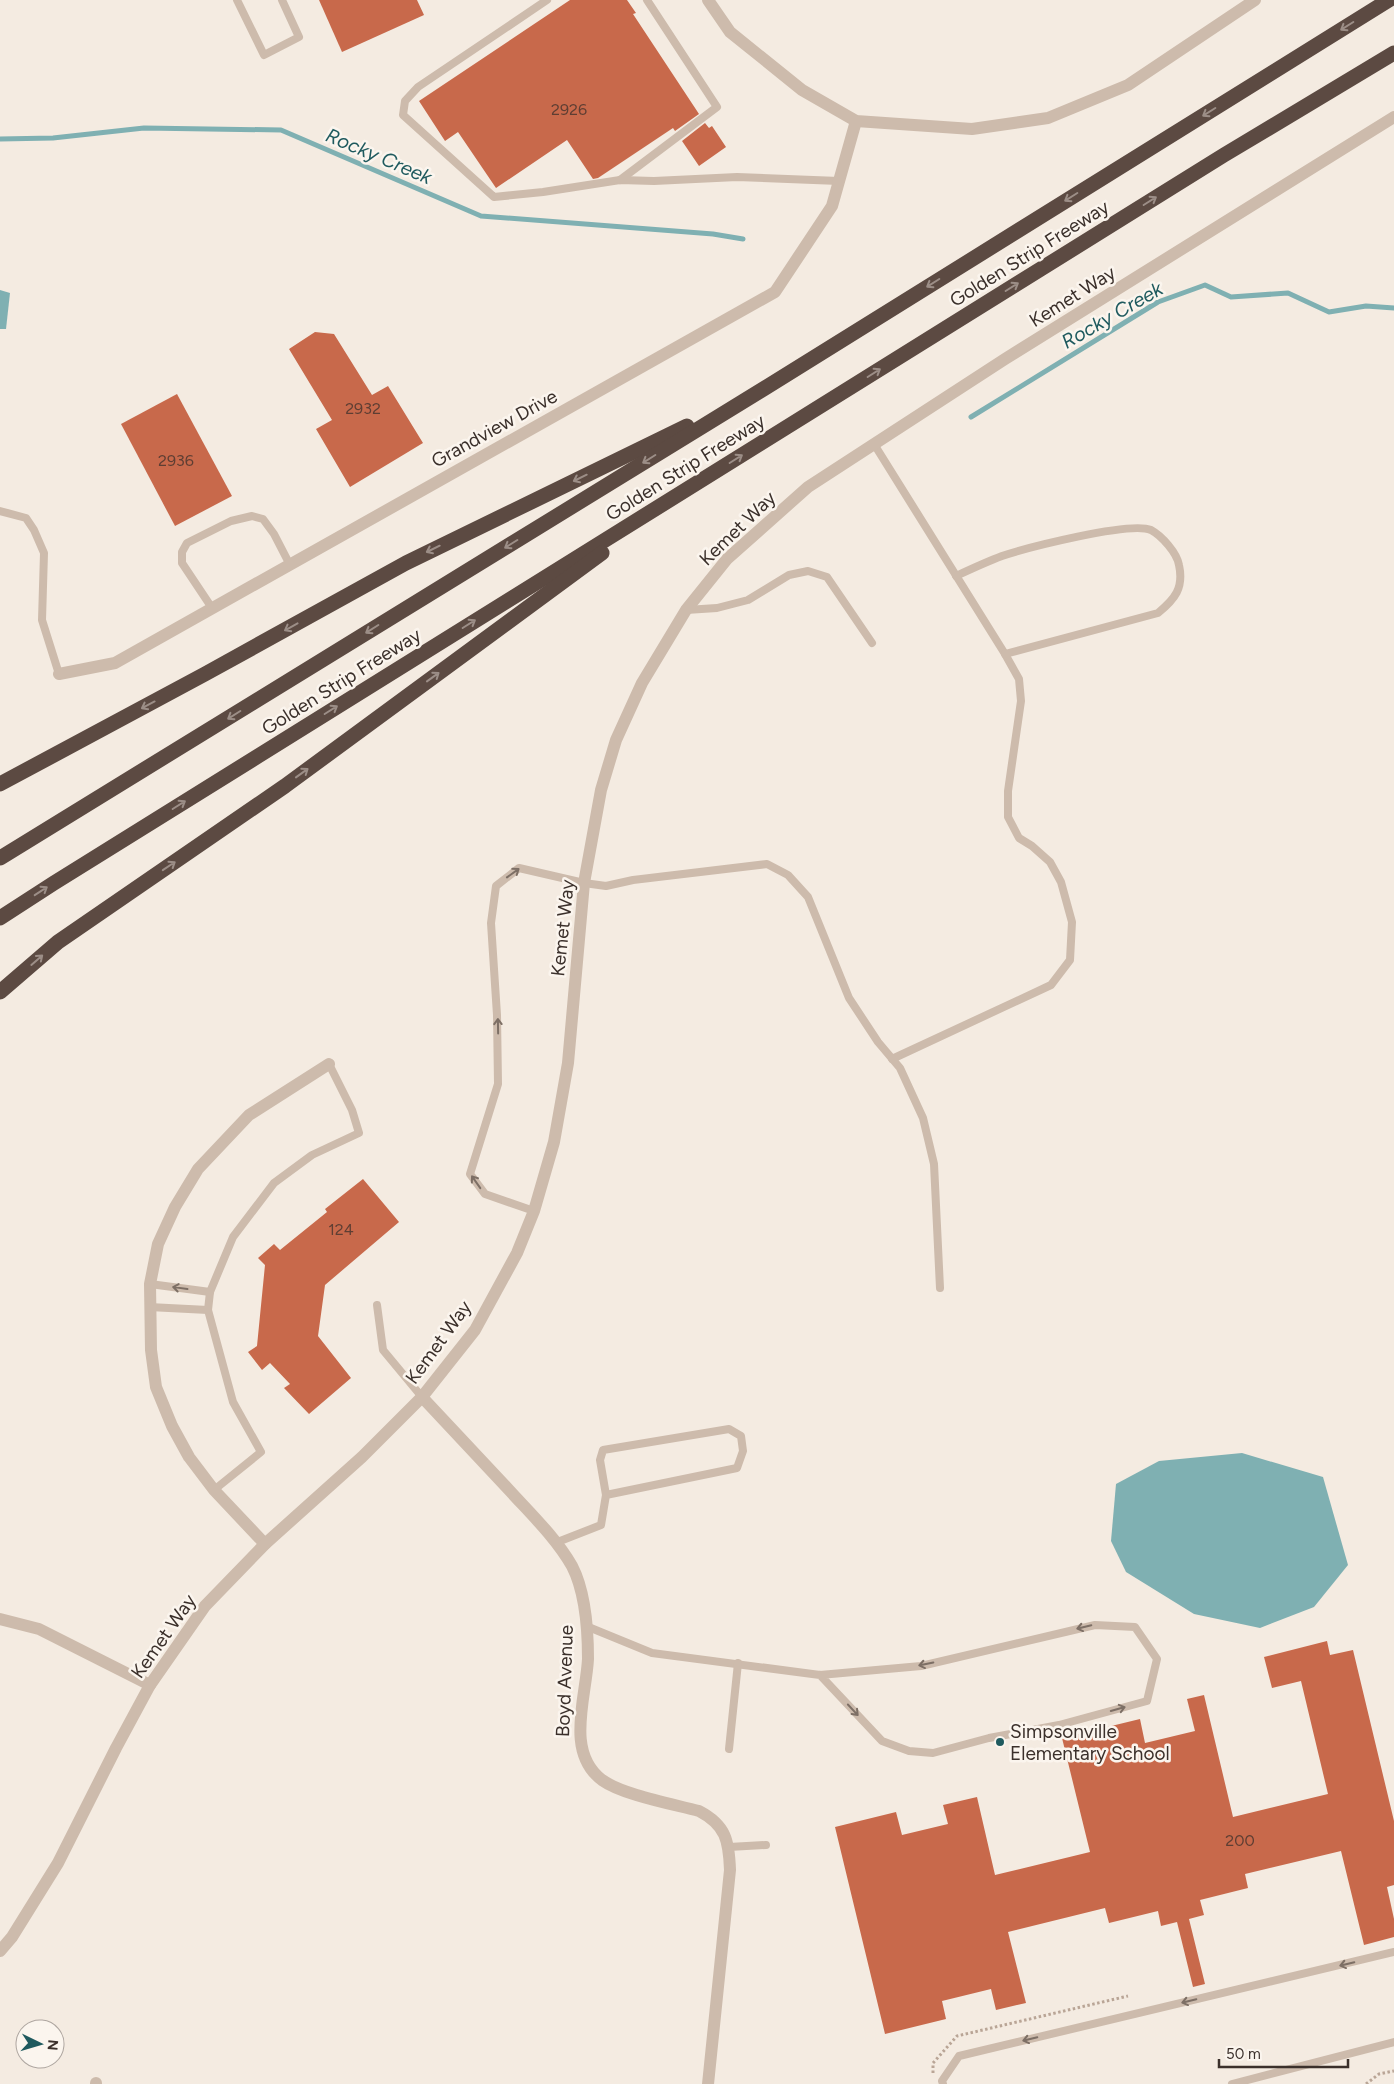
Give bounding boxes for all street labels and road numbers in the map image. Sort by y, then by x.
street label: Golden Strip Freeway [945,195,1113,312]
street label: Kemet Way [1025,261,1120,332]
street label: Grandview Drive [427,384,561,472]
street label: Golden Strip Freeway [601,409,769,526]
street label: Kemet Way [694,486,780,570]
street label: Golden Strip Freeway [257,623,425,740]
street label: Kemet Way [546,878,579,978]
street label: Kemet Way [401,1296,476,1388]
street label: Kemet Way [126,1590,201,1683]
street label: Boyd Avenue [551,1625,578,1738]

